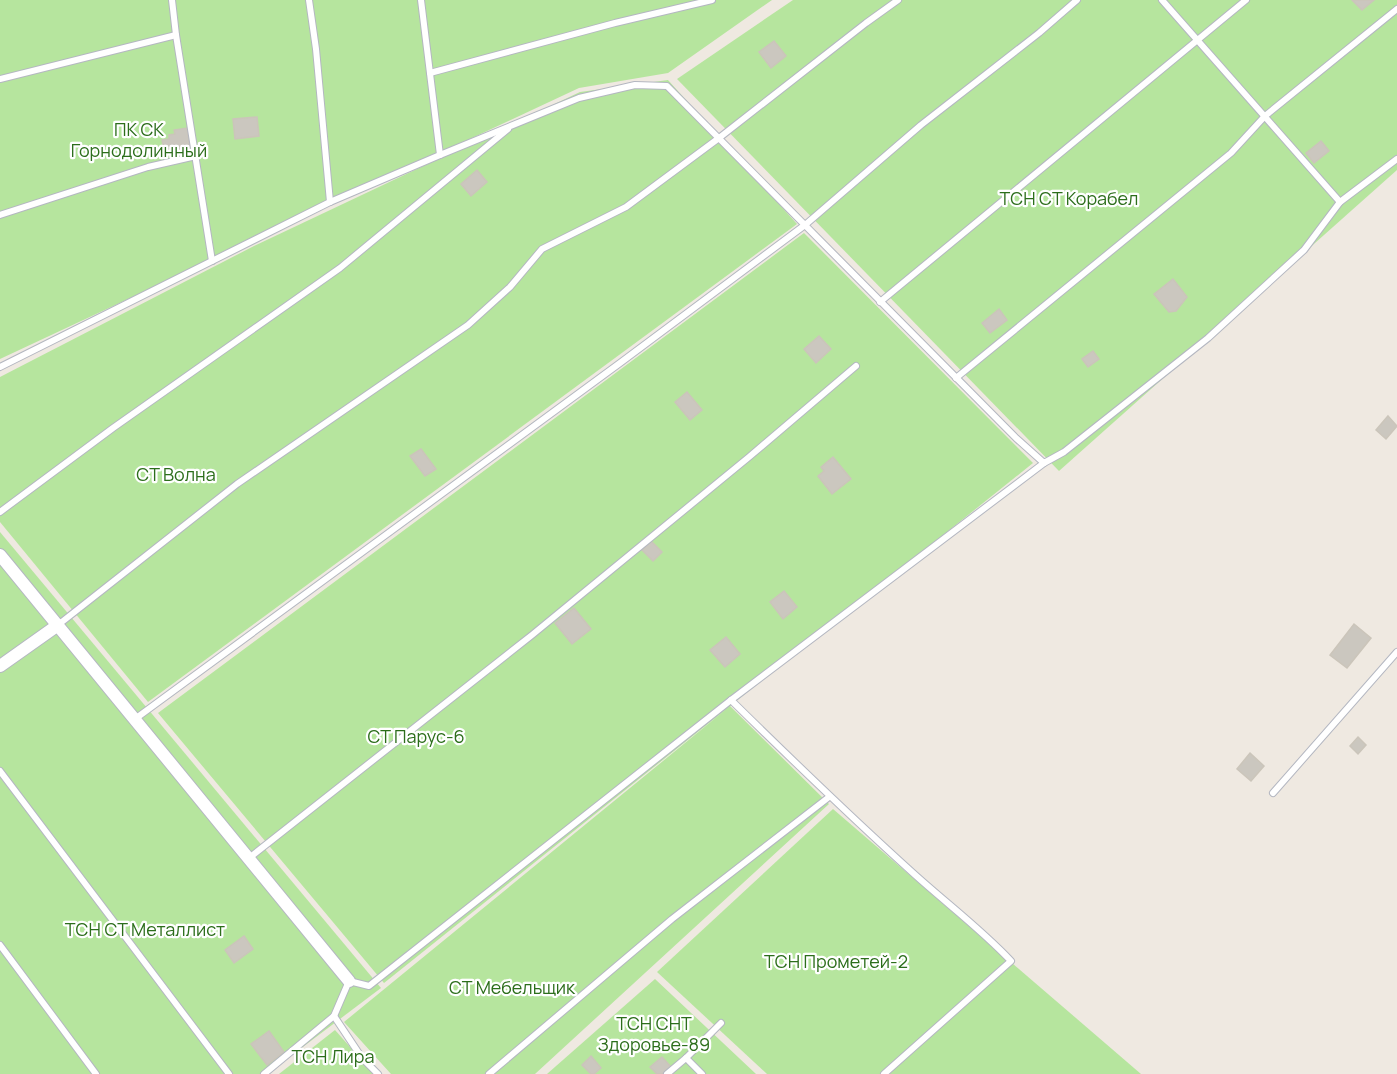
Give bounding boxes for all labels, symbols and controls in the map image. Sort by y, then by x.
park label: ПК СК Горнодолинный [71,117,207,162]
park label: ТСН СТ Корабел [1000,186,1138,210]
park label: СТ Волна [136,462,216,486]
park label: СТ Парус-6 [367,724,465,748]
park label: ТСН СТ Металлист [65,917,225,941]
park label: ТСН Прометей-2 [764,949,908,973]
park label: СТ Мебельщик [449,975,576,999]
park label: ТСН СНТ Здоровье-89 [598,1011,710,1056]
park label: ТСН Лира [291,1044,375,1068]

